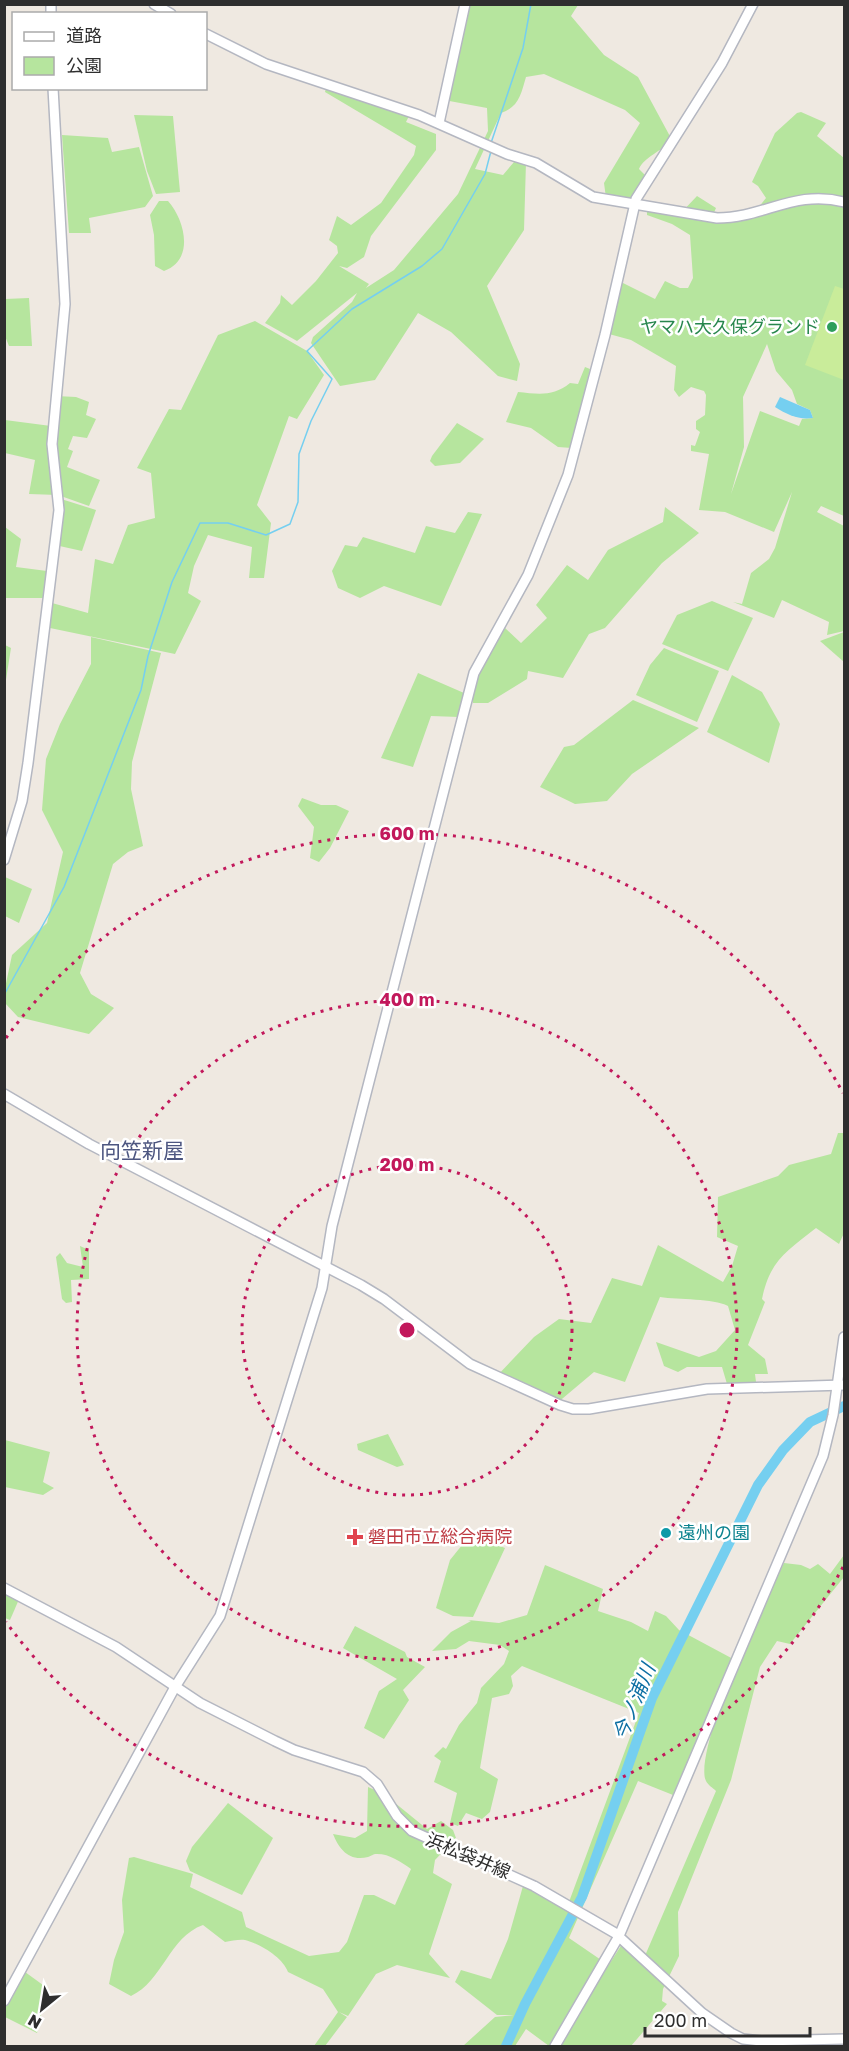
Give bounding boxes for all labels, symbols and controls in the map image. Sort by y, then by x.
legend [12,12,207,90]
text: 道路 [66,24,102,46]
text: 公園 [66,54,102,76]
place label: ヤマハ大久保グランド [640,315,820,337]
marker: ヤマハ大久保グランド [825,320,839,334]
text: 600 m [379,822,435,844]
text: 400 m [380,988,434,1010]
district label: 向笠新屋 [100,1137,184,1163]
text: 200 m [380,1153,434,1175]
centre of rings [397,1320,417,1340]
place label: 遠州の園 [678,1521,750,1543]
place label: 磐田市立総合病院 [368,1525,512,1547]
marker: 遠州の園 [659,1526,673,1540]
marker: 磐田市立総合病院 [346,1528,364,1546]
water label: 今ノ浦川 [607,1658,660,1743]
street label: 浜松袋井線 [423,1827,514,1883]
north arrow [12,1979,72,2039]
scale bar [645,2000,810,2038]
text: 200 m [654,2009,707,2031]
text: N [24,2010,45,2034]

